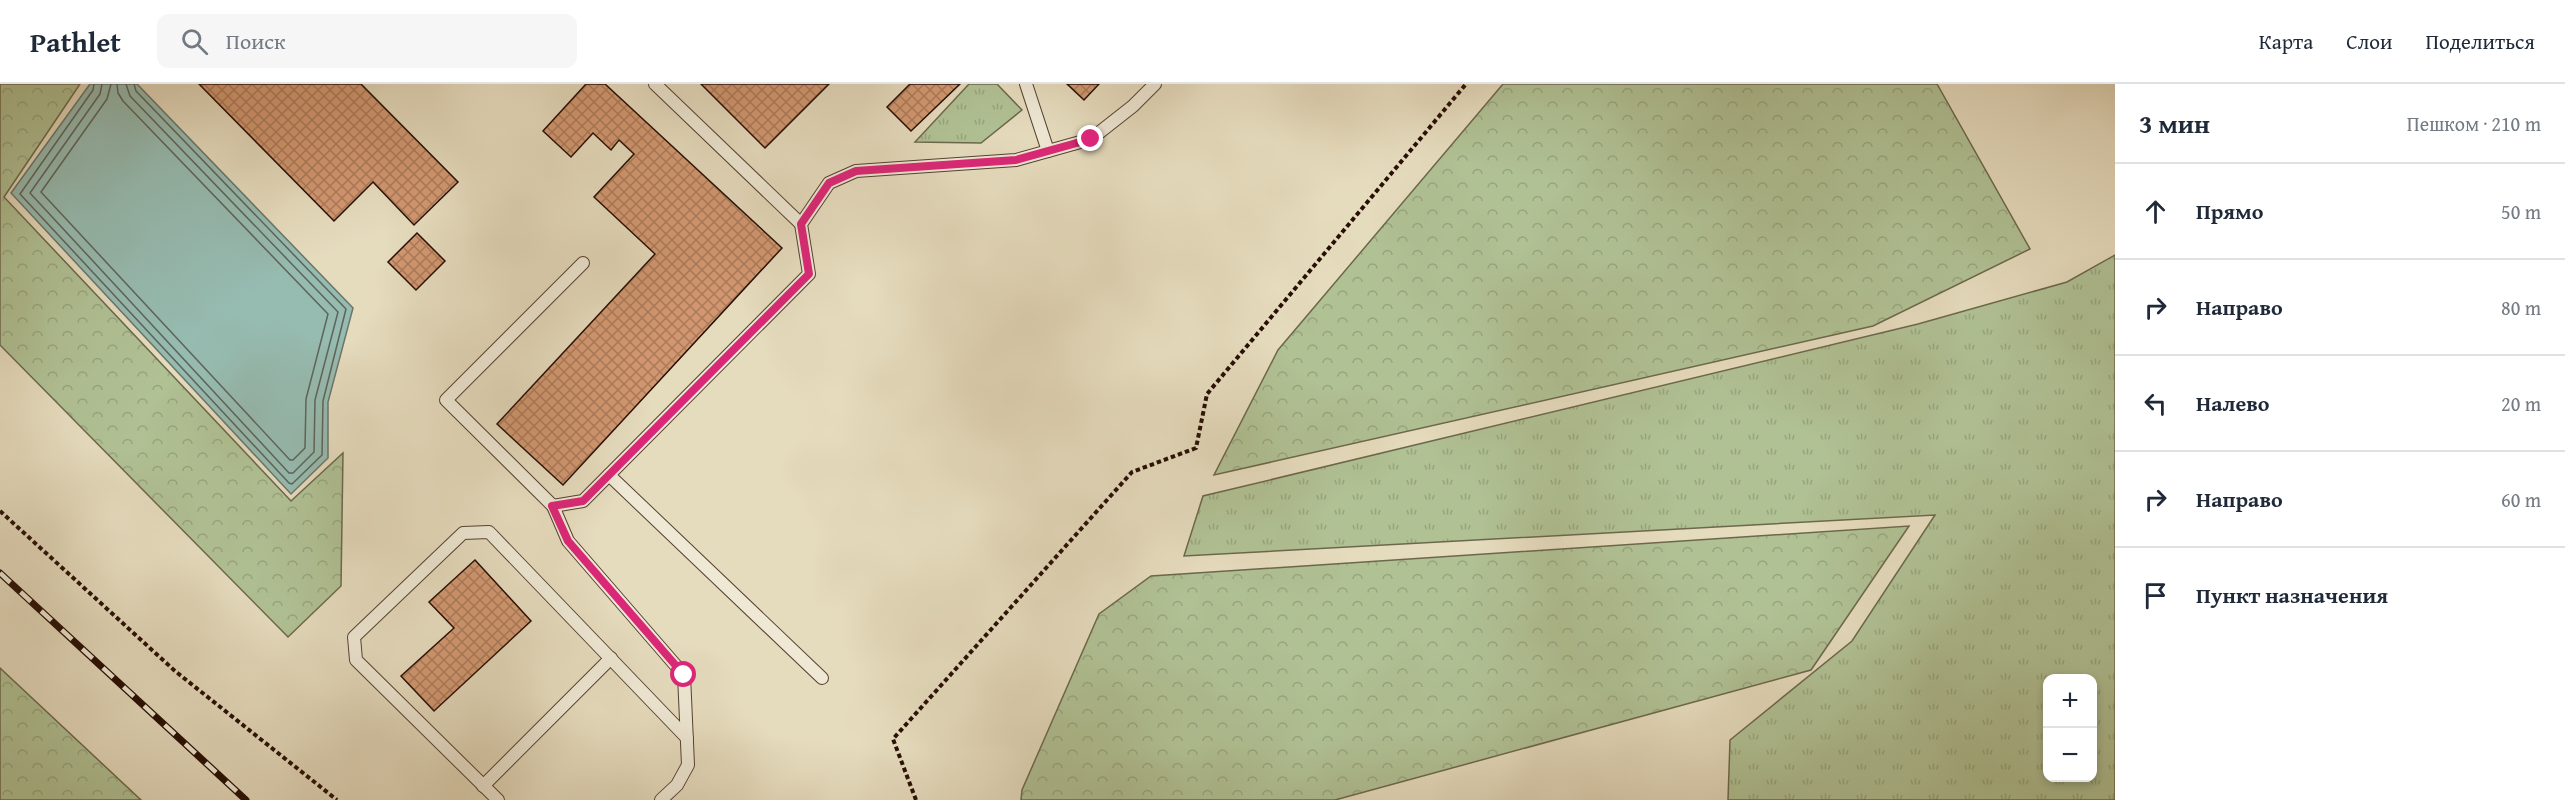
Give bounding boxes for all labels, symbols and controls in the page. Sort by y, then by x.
search box [157,14,577,68]
text: Pathlet [30,21,121,62]
icon: search [178,25,211,58]
text: Поиск [226,25,286,57]
text: Карта [2259,26,2313,57]
text: Слои [2346,26,2392,57]
text: Поделиться [2425,26,2535,57]
text: 3 мин [2139,104,2210,143]
text: Пешком · 210 m [2407,109,2541,138]
route end [1077,125,1103,151]
icon: ahead [2139,195,2172,228]
text: Прямо [2196,195,2263,227]
text: 50 m [2501,197,2541,226]
icon: right [2139,291,2172,324]
text: Направо [2196,291,2283,323]
text: 80 m [2501,293,2541,322]
icon: left [2139,387,2172,420]
text: Налево [2196,387,2269,419]
text: 20 m [2501,389,2541,418]
icon: right [2139,483,2172,516]
text: Направо [2196,483,2283,515]
text: 60 m [2501,485,2541,514]
icon: arrive [2139,579,2172,612]
text: Пункт назначения [2196,579,2388,611]
route start [670,661,696,687]
map controls [2043,674,2097,782]
button: + [2043,674,2097,728]
button: − [2043,728,2097,782]

